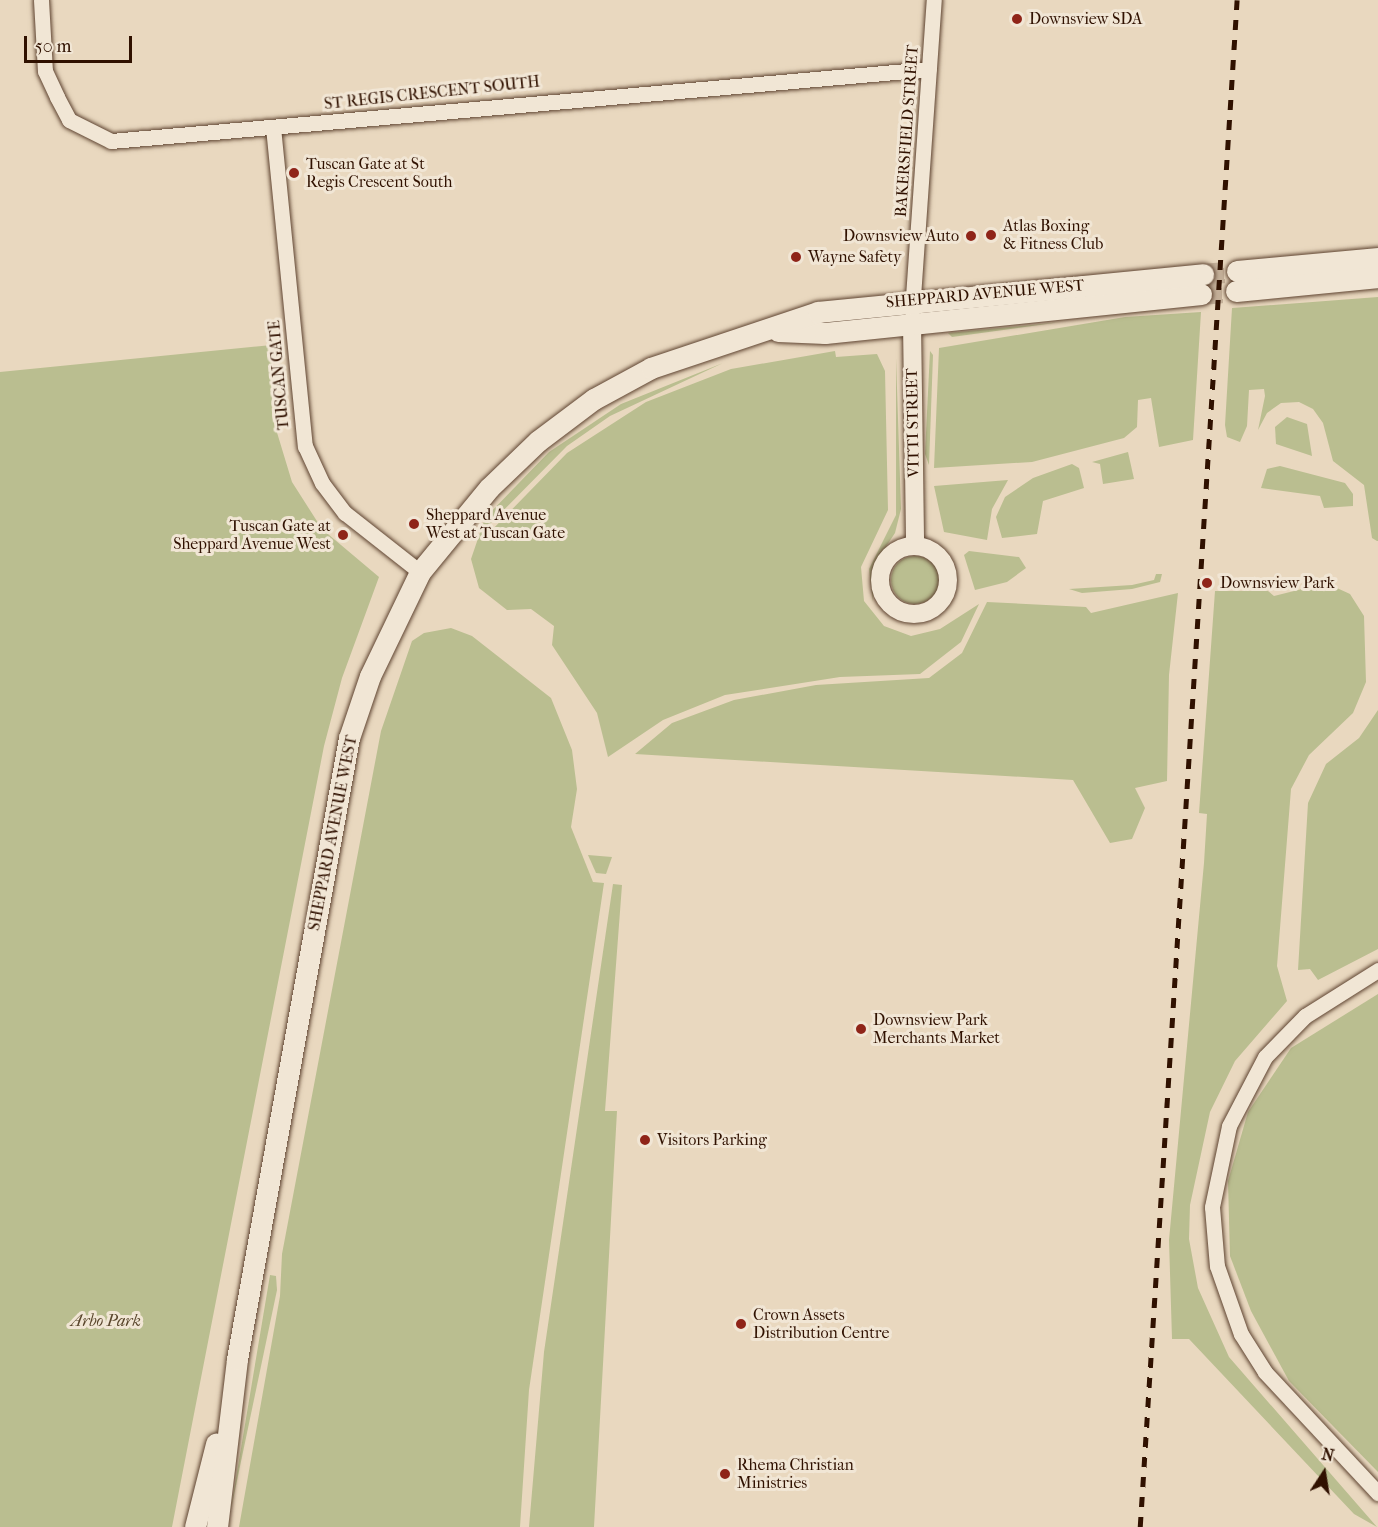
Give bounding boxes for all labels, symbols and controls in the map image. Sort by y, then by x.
place label: Downsview SDA [1029,9,1142,29]
marker: Downsview SDA [1010,12,1024,26]
scale bar [27,24,135,62]
text: 50 m [35,36,71,57]
street label: BAKERSFIELD STREET [891,44,923,218]
street label: ST REGIS CRESCENT SOUTH [323,72,541,114]
place label: Tuscan Gate at St Regis Crescent South [306,154,452,192]
marker: Tuscan Gate at St Regis Crescent South [287,166,301,180]
place label: Atlas Boxing & Fitness Club [1003,216,1103,254]
place label: Downsview Auto [843,226,959,246]
marker: Atlas Boxing & Fitness Club [984,228,998,242]
marker: Downsview Auto [964,229,978,243]
place label: Wayne Safety [808,247,902,267]
marker: Wayne Safety [789,250,803,264]
street label: SHEPPARD AVENUE WEST [885,276,1085,312]
street label: TUSCAN GATE [265,319,293,431]
street label: VITTI STREET [902,368,924,478]
place label: Sheppard Avenue West at Tuscan Gate [426,505,565,543]
place label: Tuscan Gate at Sheppard Avenue West [173,516,331,554]
marker: Sheppard Avenue West at Tuscan Gate [407,517,421,531]
marker: Tuscan Gate at Sheppard Avenue West [336,528,350,542]
place label: Downsview Park [1220,573,1335,593]
marker: Downsview Park [1198,574,1216,592]
street label: SHEPPARD AVENUE WEST [305,734,361,932]
place label: Downsview Park Merchants Market [873,1010,1000,1048]
marker: Downsview Park Merchants Market [854,1022,868,1036]
place label: Visitors Parking [657,1130,767,1150]
marker: Visitors Parking [638,1133,652,1147]
place label: Crown Assets Distribution Centre [753,1305,889,1343]
park label: Arbo Park [71,1311,141,1331]
marker: Crown Assets Distribution Centre [734,1317,748,1331]
north arrow [1294,1443,1354,1503]
text: N [1320,1444,1336,1465]
place label: Rhema Christian Ministries [737,1455,854,1493]
marker: Rhema Christian Ministries [718,1467,732,1481]

